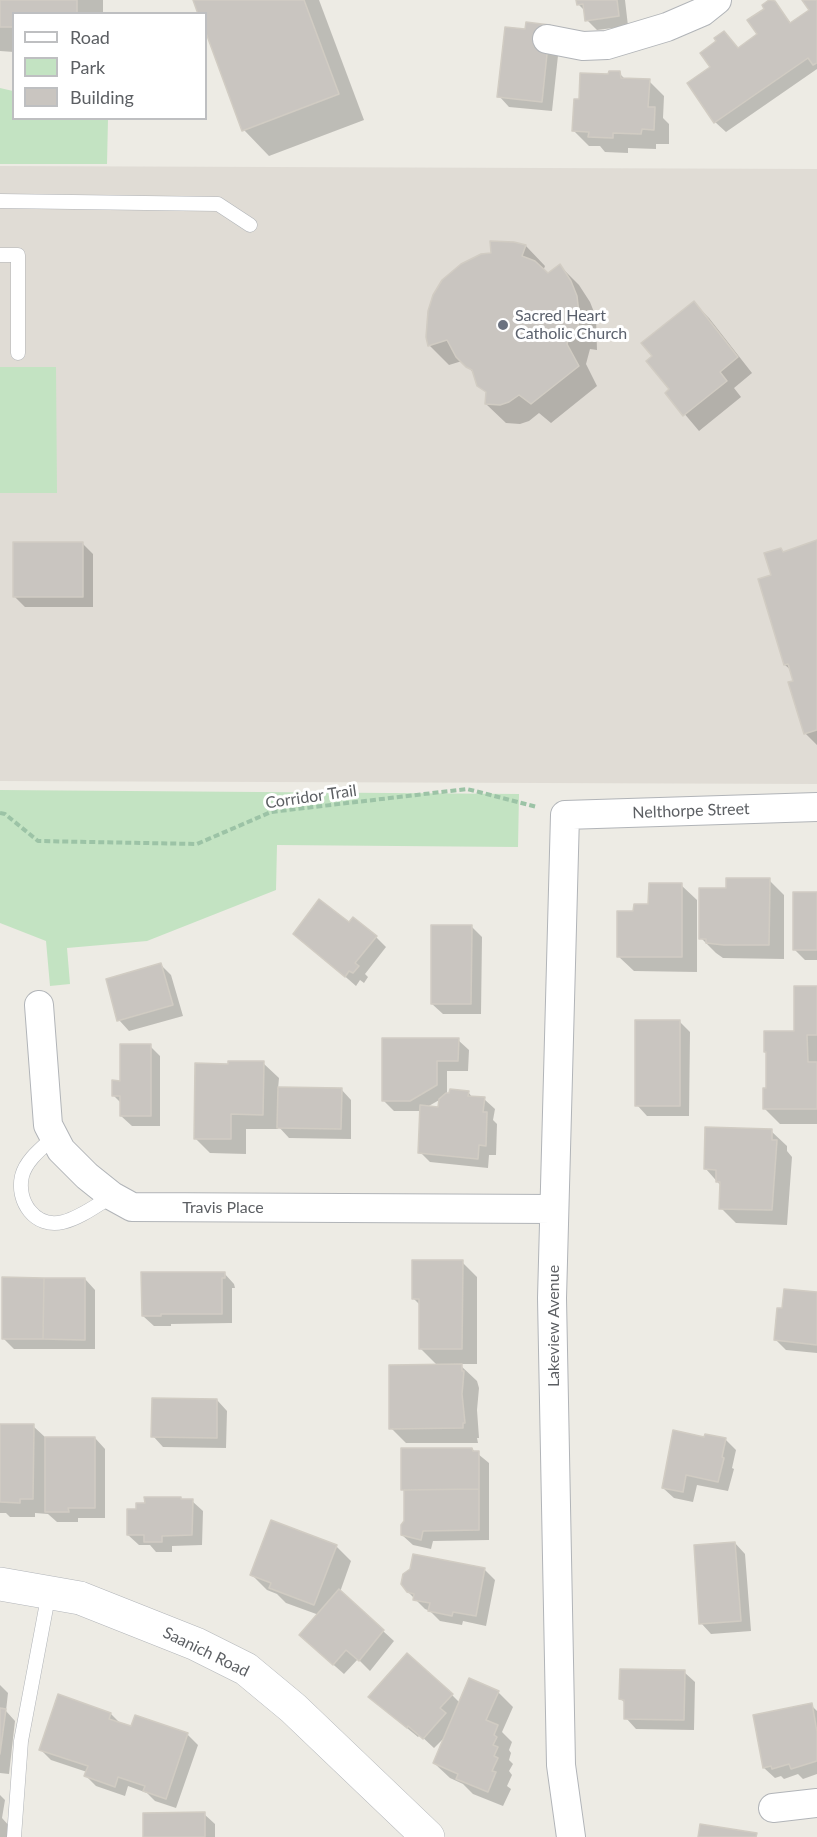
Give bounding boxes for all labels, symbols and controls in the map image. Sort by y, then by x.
legend [12,12,207,120]
text: Road [70,26,110,48]
text: Park [70,56,105,78]
text: Building [70,86,134,108]
place label: Sacred Heart Catholic Church [515,306,627,344]
marker: Sacred Heart Catholic Church [496,318,510,332]
street label: Corridor Trail [264,781,358,813]
street label: Nelthorpe Street [632,799,750,823]
street label: Travis Place [182,1198,264,1218]
street label: Lakeview Avenue [544,1265,564,1387]
street label: Saanich Road [160,1623,252,1681]

